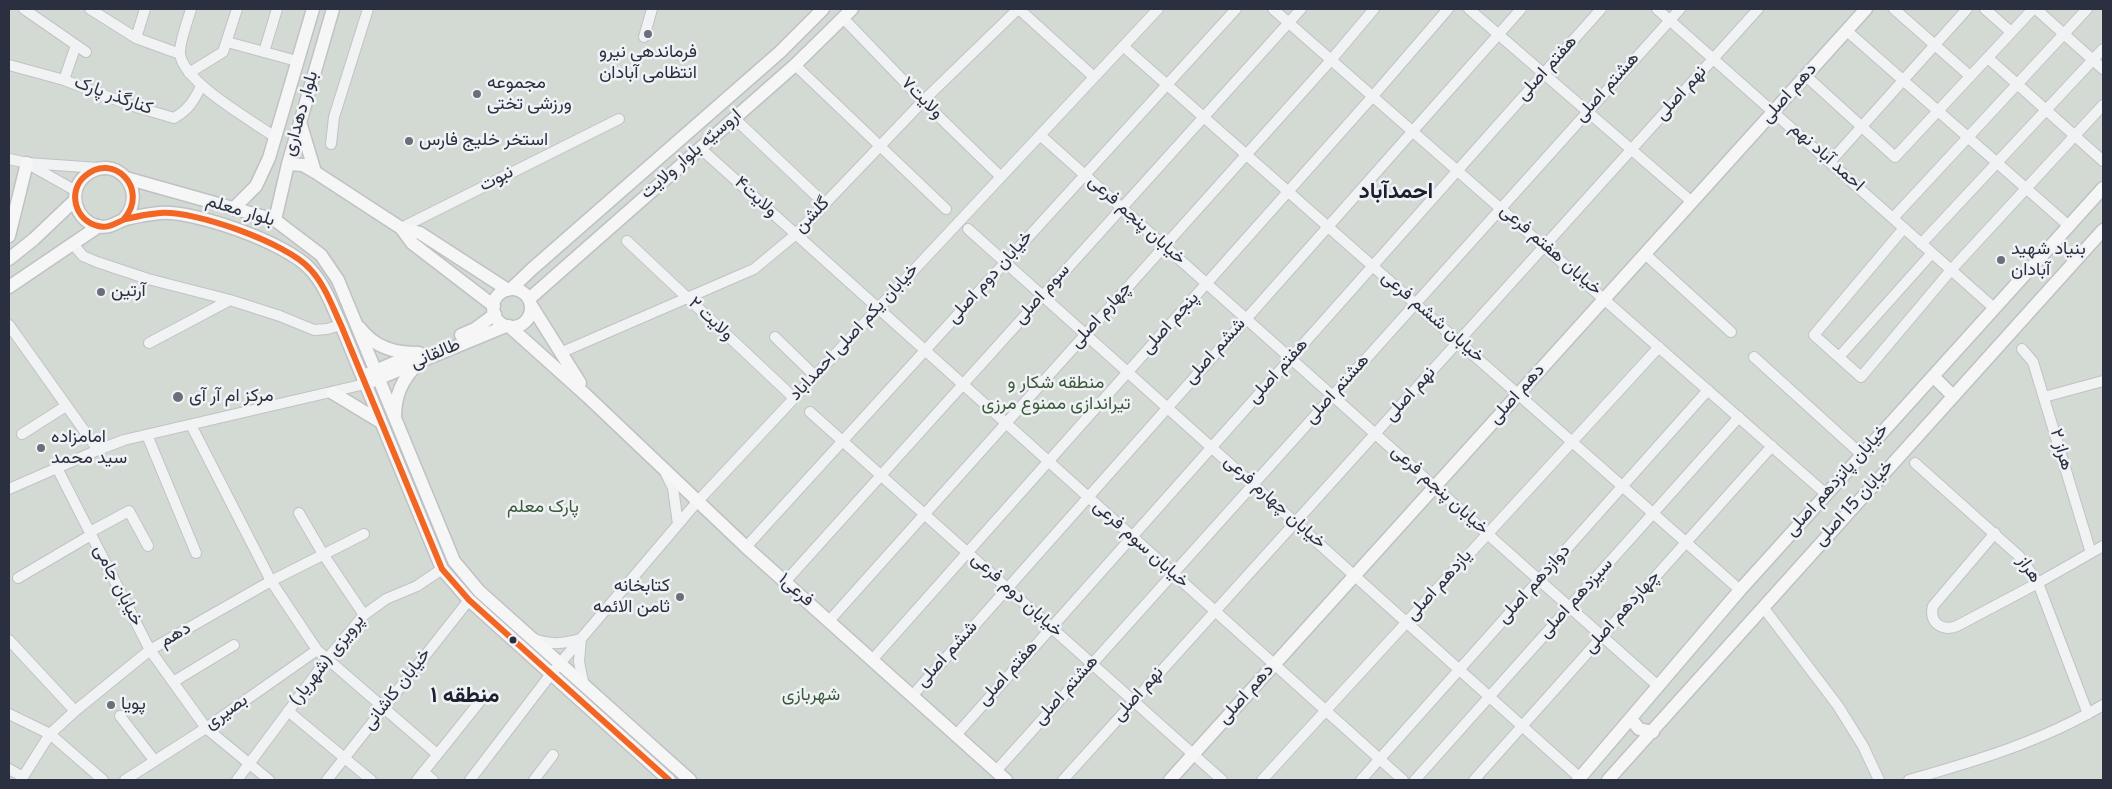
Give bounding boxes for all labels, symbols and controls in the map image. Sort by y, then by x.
marker: فرماندهی نیرو انتظامی آبادان [642,28,654,40]
street label: هفتم اصلی [1513,32,1583,106]
place label: فرماندهی نیرو انتظامی آبادان [599,42,697,84]
street label: هشتم اصلی [1571,49,1645,127]
street label: دهم اصلی [1757,60,1823,128]
street label: نهم اصلی [1652,62,1712,126]
street label: بلوار دهداری [280,69,324,159]
street label: کنارگذر پارک [71,73,155,121]
place label: مجموعه ورزشی تختی [487,73,572,116]
street label: ولایت۷ [895,73,947,125]
marker: مجموعه ورزشی تختی [471,88,483,100]
street label: اروسیّه بلوار ولایت [637,105,747,205]
street label: احمد آباد نهم [1784,119,1868,197]
place label: استخر خلیج فارس [419,130,548,152]
marker: استخر خلیج فارس [403,135,415,147]
street label: نبوت [476,162,518,198]
street label: خیابان پنجم فرعی [1083,171,1189,271]
street label: ولایت۴ [729,173,781,223]
district label: احمدآباد [1359,181,1433,207]
street label: بلوار معلم [203,191,277,233]
street label: گلشن [791,193,835,239]
street label: خیابان هفتم فرعی [1495,201,1605,301]
street label: خیابان دوم اصلی [944,227,1038,329]
place label: بنیاد شهید آبادان [2011,239,2086,282]
marker: بنیاد شهید آبادان [1995,254,2007,266]
street label: خیابان یکم اصلی احمداباد [786,260,924,406]
street label: سوم اصلی [1010,260,1076,330]
street label: خیابان ششم فرعی [1376,267,1488,369]
street label: چهارم اصلی [1067,278,1137,354]
place label: آرتین [111,281,146,303]
marker: آرتین [95,286,107,298]
street label: پنجم اصلی [1137,288,1205,360]
street label: ولایت ۲ [683,294,737,346]
street label: ششم اصلی [1181,314,1251,390]
street label: طالقانی [408,335,464,375]
street label: هفتم اصلی [1244,335,1314,409]
street label: هشتم اصلی [1301,351,1375,429]
street label: دهم اصلی [1485,361,1551,429]
street label: نهم اصلی [1381,363,1441,427]
park label: منطقه شکار و تیراندازی ممنوع مرزی [981,373,1131,416]
place label: مرکز ام آر آی [189,386,274,408]
marker: مرکز ام آر آی [171,390,185,404]
street label: خیابان پانزدهم اصلی [1782,420,1894,542]
place label: امامزاده سید محمد [51,427,127,469]
street label: هراز ۲ [2044,427,2076,473]
street label: خیابان پنجم فرعی [1386,441,1492,541]
marker: امامزاده سید محمد [35,442,47,454]
street label: خیابان چهارم فرعی [1218,451,1330,555]
street label: خیابان 15 اصلی [1811,456,1899,552]
street label: خیابان سوم فرعی [1088,496,1192,594]
park label: پارک معلم [507,497,579,519]
street label: دوازدهم اصلی [1494,541,1576,629]
street label: خیابان جامی [87,542,147,630]
street label: یازدهم اصلی [1402,546,1478,626]
street label: خیابان دوم فرعی [966,549,1066,643]
street label: هراز [2011,552,2045,588]
street label: سیزدهم اصلی [1535,555,1619,643]
street label: چهاردهم اصلی [1580,567,1666,659]
street label: فرعی۱ [773,570,817,612]
place label: کتابخانه ثامن الائمه [593,576,670,618]
marker: کتابخانه ثامن الائمه [674,591,686,603]
street label: پرویزی (شهریار) [286,611,370,711]
street label: ششم اصلی [913,617,983,693]
street label: دهم [157,619,195,653]
unlabelled marker [508,635,518,645]
street label: هفتم اصلی [974,637,1044,711]
street label: خیابان کاشانی [359,645,437,735]
street label: هشتم اصلی [1030,652,1104,730]
street label: دهم اصلی [1214,661,1280,729]
street label: نهم اصلی [1109,663,1169,727]
district label: منطقه ۱ [430,685,500,711]
park label: شهربازی [782,685,840,707]
street label: بصیری [201,691,253,735]
place label: پویا [121,694,146,716]
marker: پویا [105,699,117,711]

